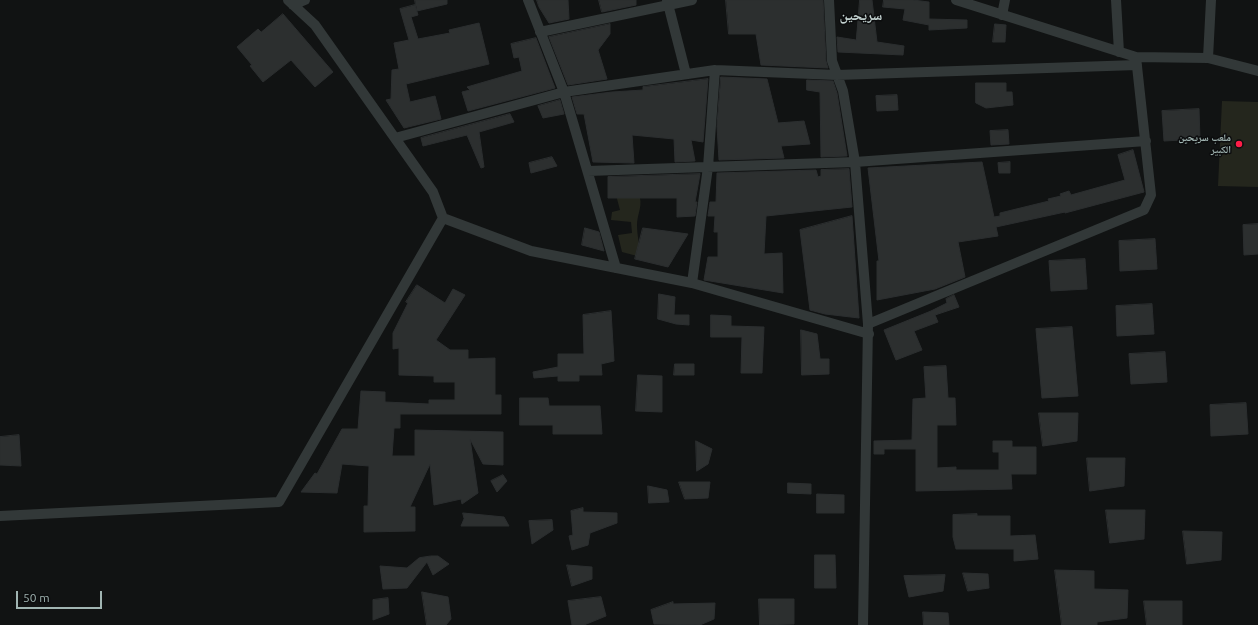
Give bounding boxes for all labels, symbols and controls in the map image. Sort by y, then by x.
district label: سريحين [840,7,882,23]
place label: ملعب سريحين الكبير [1178,132,1231,156]
marker: ملعب سريحين الكبير [1234,139,1244,149]
scale bar [18,583,104,609]
text: 50 m [23,591,50,604]

